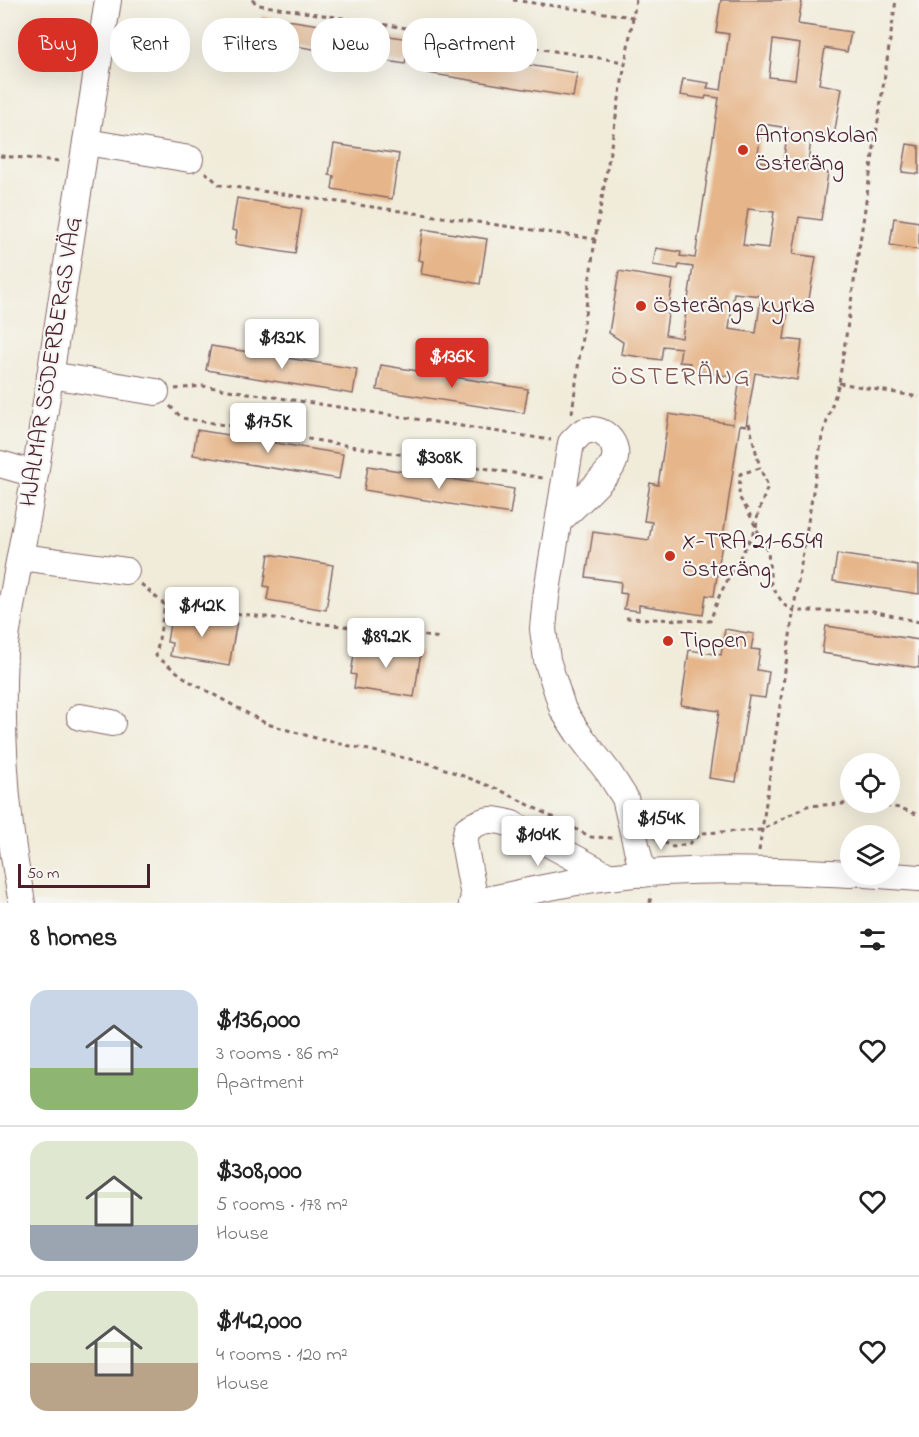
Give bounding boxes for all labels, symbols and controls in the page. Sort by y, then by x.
chip: Buy [18,18,98,72]
chip: Rent [110,18,190,72]
chip: Filters [202,18,299,72]
chip: New [311,18,390,72]
chip: Apartment [402,18,537,72]
place label: Antonskolan Österäng [755,119,877,182]
marker: Antonskolan Österäng [736,143,750,157]
street label: HJALMAR SÖDERBERGS VÄG [12,215,92,509]
place label: Österängs kyrka [653,289,815,325]
marker: Österängs kyrka [634,299,648,313]
pin: $132K [240,319,324,370]
text: $132K [259,324,305,353]
pin: $136K [410,338,494,389]
text: $136K [429,343,475,372]
district label: ÖSTERÄNG [611,359,751,397]
pin: $175K [226,403,310,454]
text: $175K [244,408,292,437]
pin: $308K [397,439,481,490]
text: $308K [416,444,462,473]
place label: X-TRA 21-6549 Österäng [682,525,823,588]
marker: X-TRA 21-6549 Österäng [663,549,677,563]
pin: $142K [160,587,244,638]
text: $142K [179,592,225,621]
pin: $89.2K [337,618,435,669]
text: $89.2K [361,623,411,652]
place label: Tippen [680,624,747,659]
marker: Tippen [661,634,675,648]
map controls [840,753,900,885]
button: locate [840,753,900,813]
pin: $154K [619,800,703,851]
text: $154K [637,805,685,834]
pin: $104K [496,816,580,867]
text: $104K [515,821,561,850]
button: layers [840,825,900,885]
scale bar [18,861,150,888]
text: 50 m [27,862,59,886]
text: 8 homes [30,920,117,958]
icon: filters [856,923,889,956]
text: $136,000 [216,1002,300,1040]
icon: home [78,1014,150,1086]
icon: heart [856,1034,889,1067]
text: 3 rooms · 86 m² [216,1040,339,1069]
text: Apartment [216,1069,304,1098]
text: $308,000 [216,1153,302,1191]
icon: home [78,1165,150,1237]
icon: heart [856,1185,889,1218]
text: 5 rooms · 178 m² [216,1191,348,1220]
text: House [216,1220,269,1249]
text: $142,000 [216,1303,302,1341]
icon: home [78,1315,150,1387]
icon: heart [856,1335,889,1368]
text: 4 rooms · 120 m² [216,1341,348,1370]
text: House [216,1370,269,1399]

